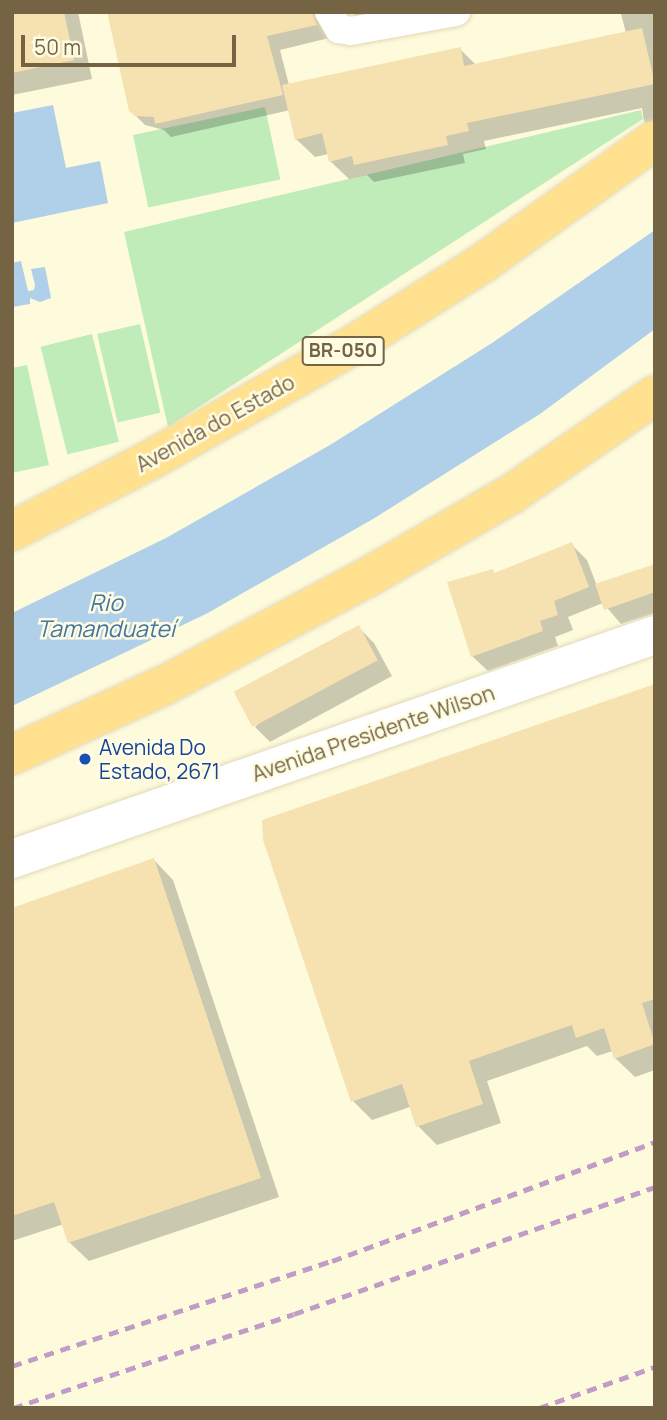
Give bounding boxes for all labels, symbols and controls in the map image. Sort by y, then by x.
scale bar [24,21,240,65]
text: 50 m [34,33,81,61]
road number: BR-050 [301,336,385,366]
street label: Avenida do Estado [131,369,299,477]
water label: Rio Tamanduateí [37,588,175,642]
street label: Avenida Presidente Wilson [248,680,498,786]
place label: Avenida Do Estado, 2671 [99,734,220,784]
marker: Avenida Do Estado, 2671 [77,751,93,767]

